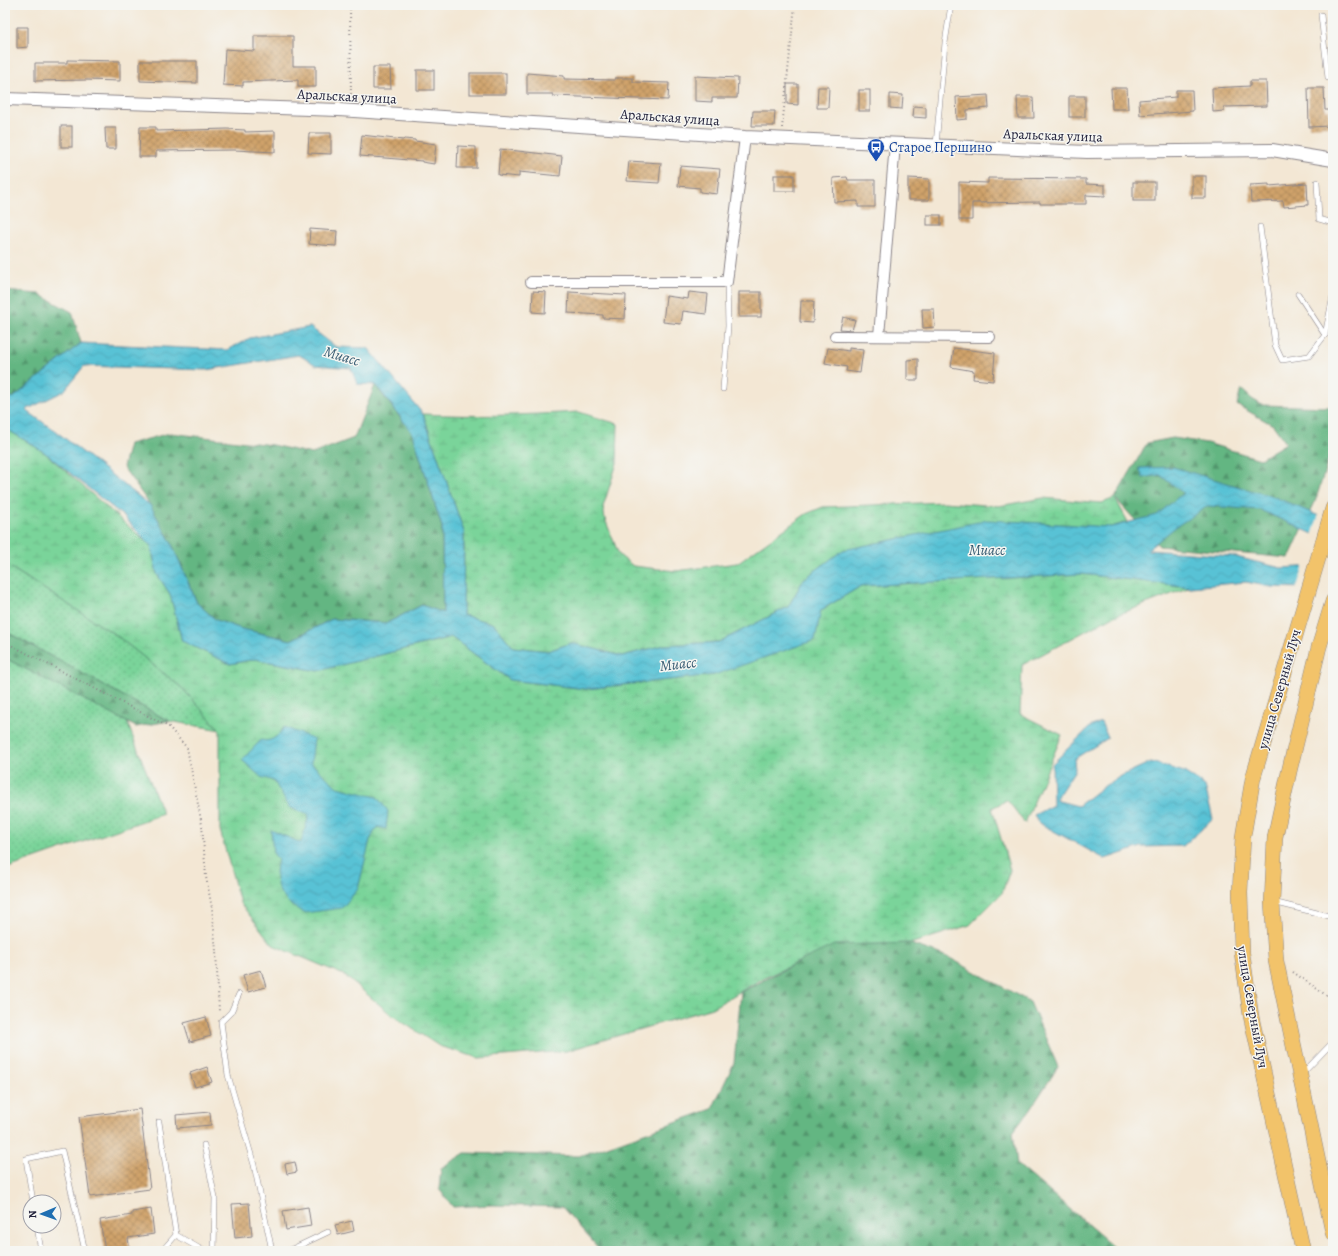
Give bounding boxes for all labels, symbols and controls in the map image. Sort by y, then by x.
street label: Аральская улица [296,84,398,109]
street label: Аральская улица [619,104,721,130]
street label: Аральская улица [1002,124,1104,147]
bus stop icon: Старое Першино [866,137,886,162]
place label: Старое Першино [889,138,992,157]
water label: Миасс [322,341,363,371]
water label: Миасс [969,540,1006,560]
street label: улица Северный Луч [1253,627,1306,752]
water label: Миасс [659,652,698,676]
street label: улица Северный Луч [1232,943,1273,1070]
north arrow [22,1194,62,1234]
text: N [25,1210,40,1219]

